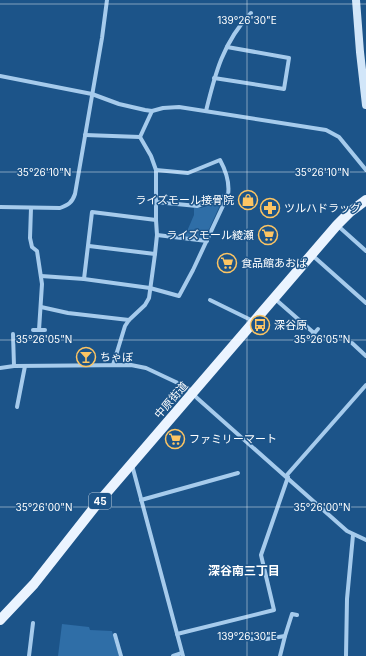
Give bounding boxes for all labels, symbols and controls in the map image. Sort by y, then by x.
text: 139°26'30"E [217,14,277,26]
text: 35°26'10"N [17,166,71,178]
text: 35°26'10"N [295,166,349,178]
shop icon: ライズモール接骨院 [237,189,259,211]
place label: ライズモール接骨院 [135,193,234,207]
pharmacy icon: ツルハドラッグ [259,197,281,219]
place label: ツルハドラッグ [284,201,361,215]
supermarket icon: ライズモール綾瀬 [257,224,279,246]
place label: ライズモール綾瀬 [166,228,254,242]
supermarket icon: 食品館あおば [216,252,238,274]
place label: 食品館あおば [241,256,307,270]
bus stop icon: 深谷原 [249,314,271,336]
place label: 深谷原 [274,318,307,332]
text: 35°26'05"N [16,333,72,345]
text: 35°26'05"N [294,333,350,345]
bar icon: ちゃぼ [75,346,97,368]
place label: ちゃぼ [100,350,133,364]
street label: 中原街道 [151,379,191,421]
supermarket icon: ファミリーマート [164,428,186,450]
place label: ファミリーマート [189,432,277,446]
road number: 45 [89,493,111,509]
text: 35°26'00"N [16,501,72,513]
text: 35°26'00"N [294,501,350,513]
district label: 深谷南三丁目 [208,563,280,578]
text: 139°26'30"E [217,630,277,642]

